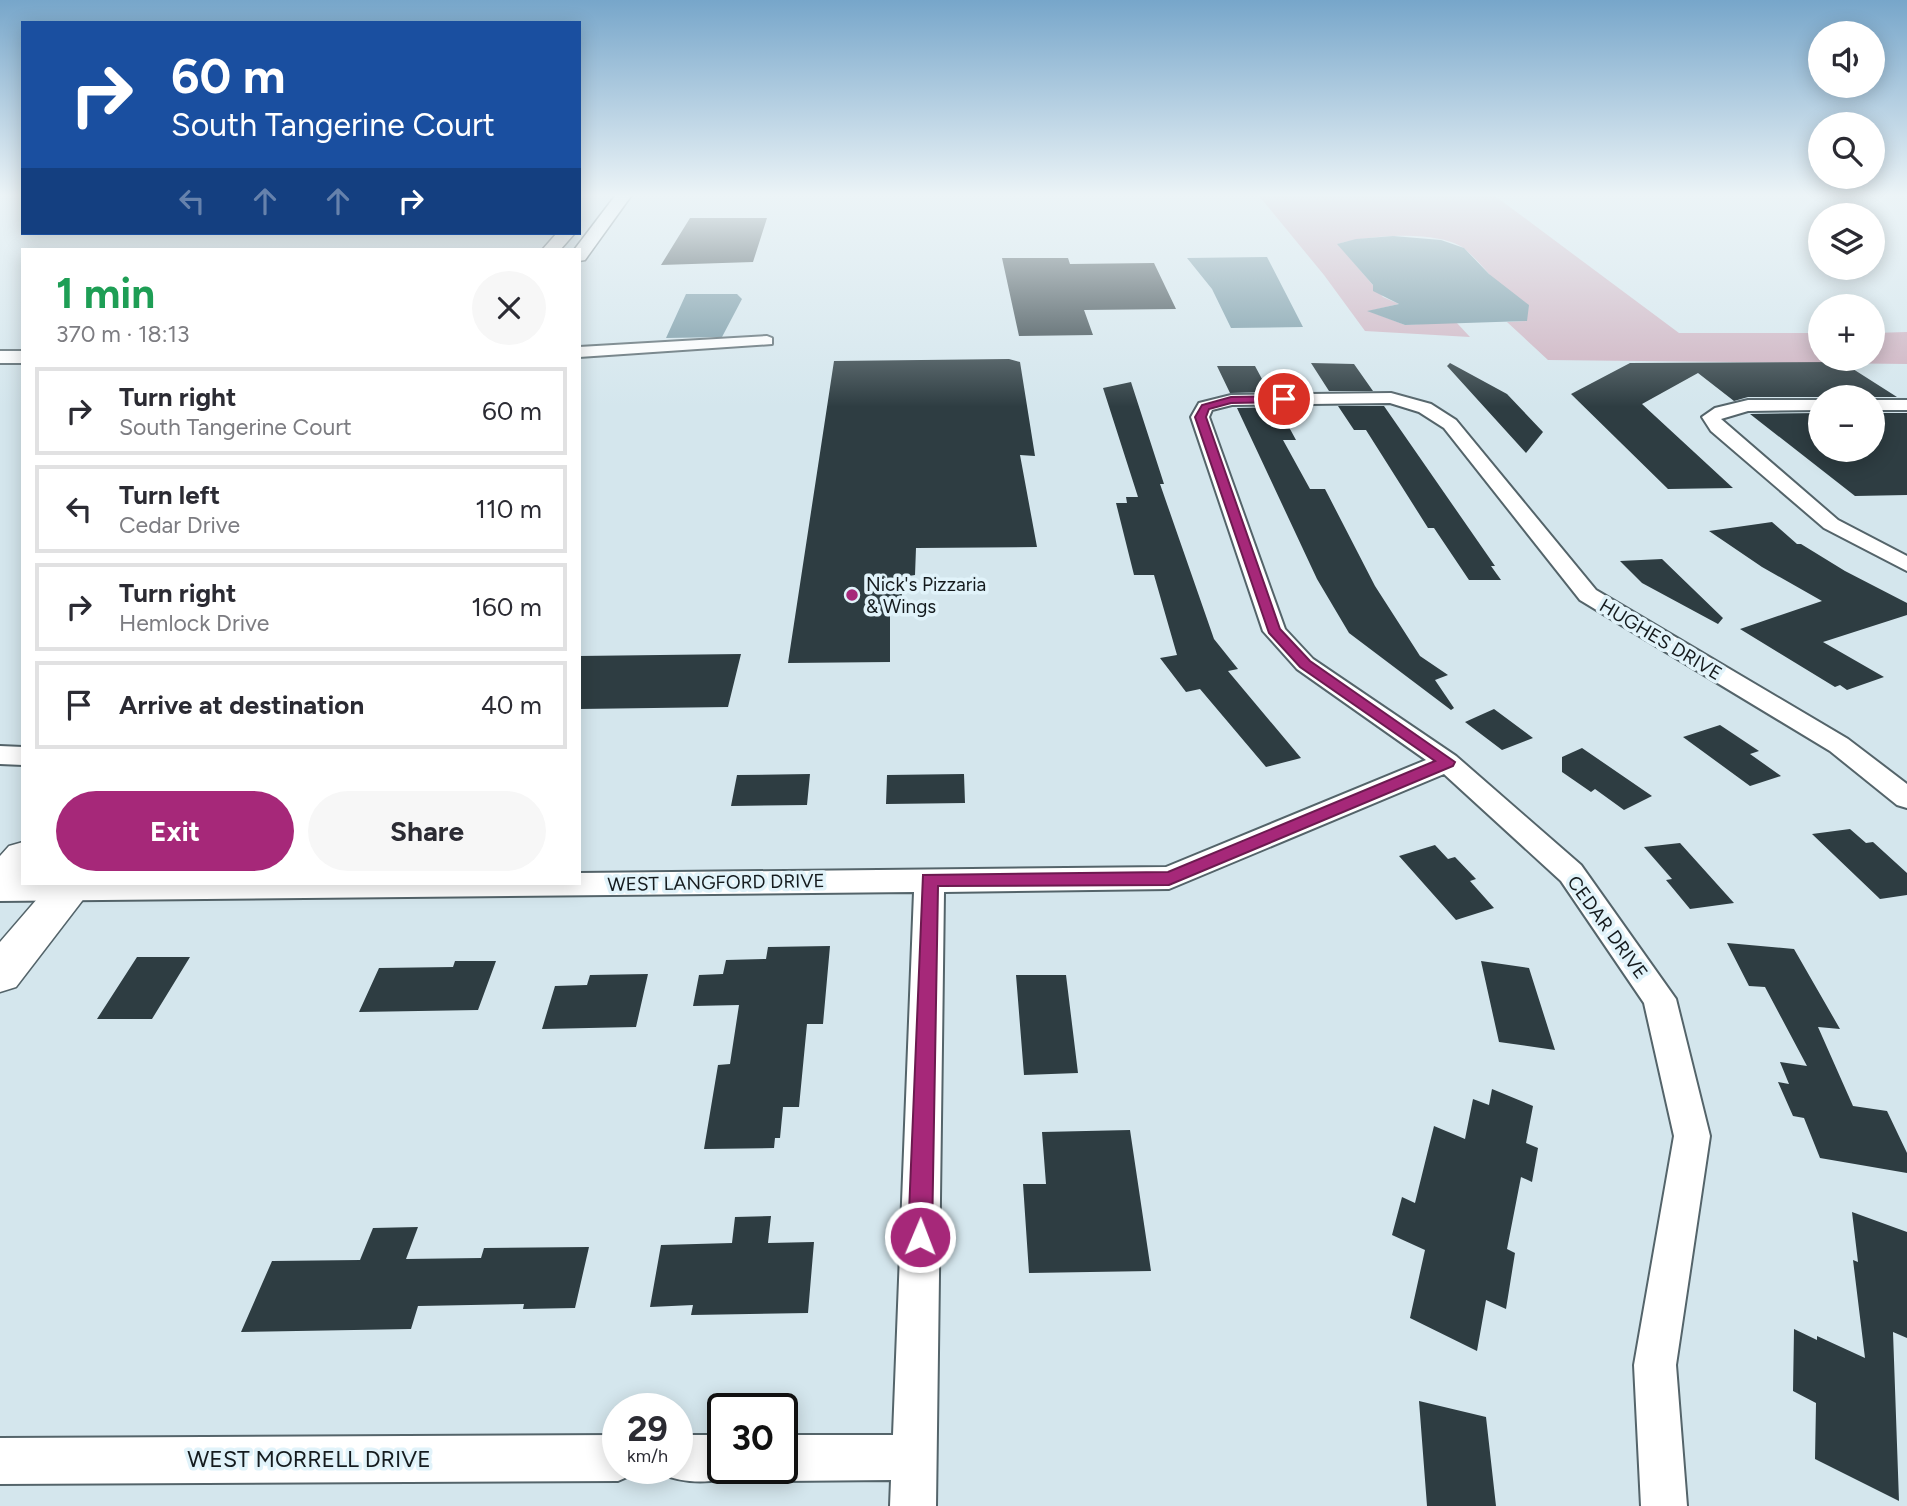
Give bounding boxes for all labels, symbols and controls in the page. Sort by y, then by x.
map controls [1808,21,1885,462]
button: sound [1808,21,1885,98]
text: 60 m [171,46,286,105]
icon: right [56,49,147,140]
text: South Tangerine Court [171,106,495,144]
button: search [1808,112,1885,189]
icon: left [173,182,211,220]
icon: ahead [246,182,284,220]
icon: ahead [319,182,357,220]
icon: right [392,182,430,220]
button: layers [1808,203,1885,280]
text: 1 min [56,268,155,319]
button: close [472,271,546,345]
button: + [1808,294,1885,371]
text: 370 m · 18:13 [56,320,190,348]
pin [1254,369,1314,429]
icon: arrive [1265,380,1303,418]
text: Turn right [119,381,236,413]
button: − [1808,385,1885,462]
icon: right [60,392,98,430]
text: 60 m [482,395,542,427]
text: South Tangerine Court [119,413,352,441]
text: Turn left [119,479,220,511]
icon: left [60,490,98,528]
text: 110 m [475,493,542,525]
text: Cedar Drive [119,511,240,539]
place label: Nick's Pizzaria & Wings [866,573,986,618]
text: Turn right [119,577,236,609]
marker: Nick's Pizzaria & Wings [844,587,860,603]
icon: right [60,588,98,626]
text: 160 m [471,591,542,623]
street label: HUGHES DRIVE [1595,594,1726,685]
text: Hemlock Drive [119,609,269,637]
icon: arrive [60,686,98,724]
text: Arrive at destination [119,689,364,721]
text: 40 m [481,689,542,721]
button: Exit [56,791,294,871]
button: Share [308,791,546,871]
street label: WEST LANGFORD DRIVE [607,869,825,896]
street label: CEDAR DRIVE [1562,871,1653,983]
position arrow [883,1200,957,1274]
speed limit sign: 30 [707,1393,798,1484]
text: 29 [627,1408,668,1450]
street label: WEST MORRELL DRIVE [187,1445,431,1473]
text: km/h [627,1445,668,1467]

